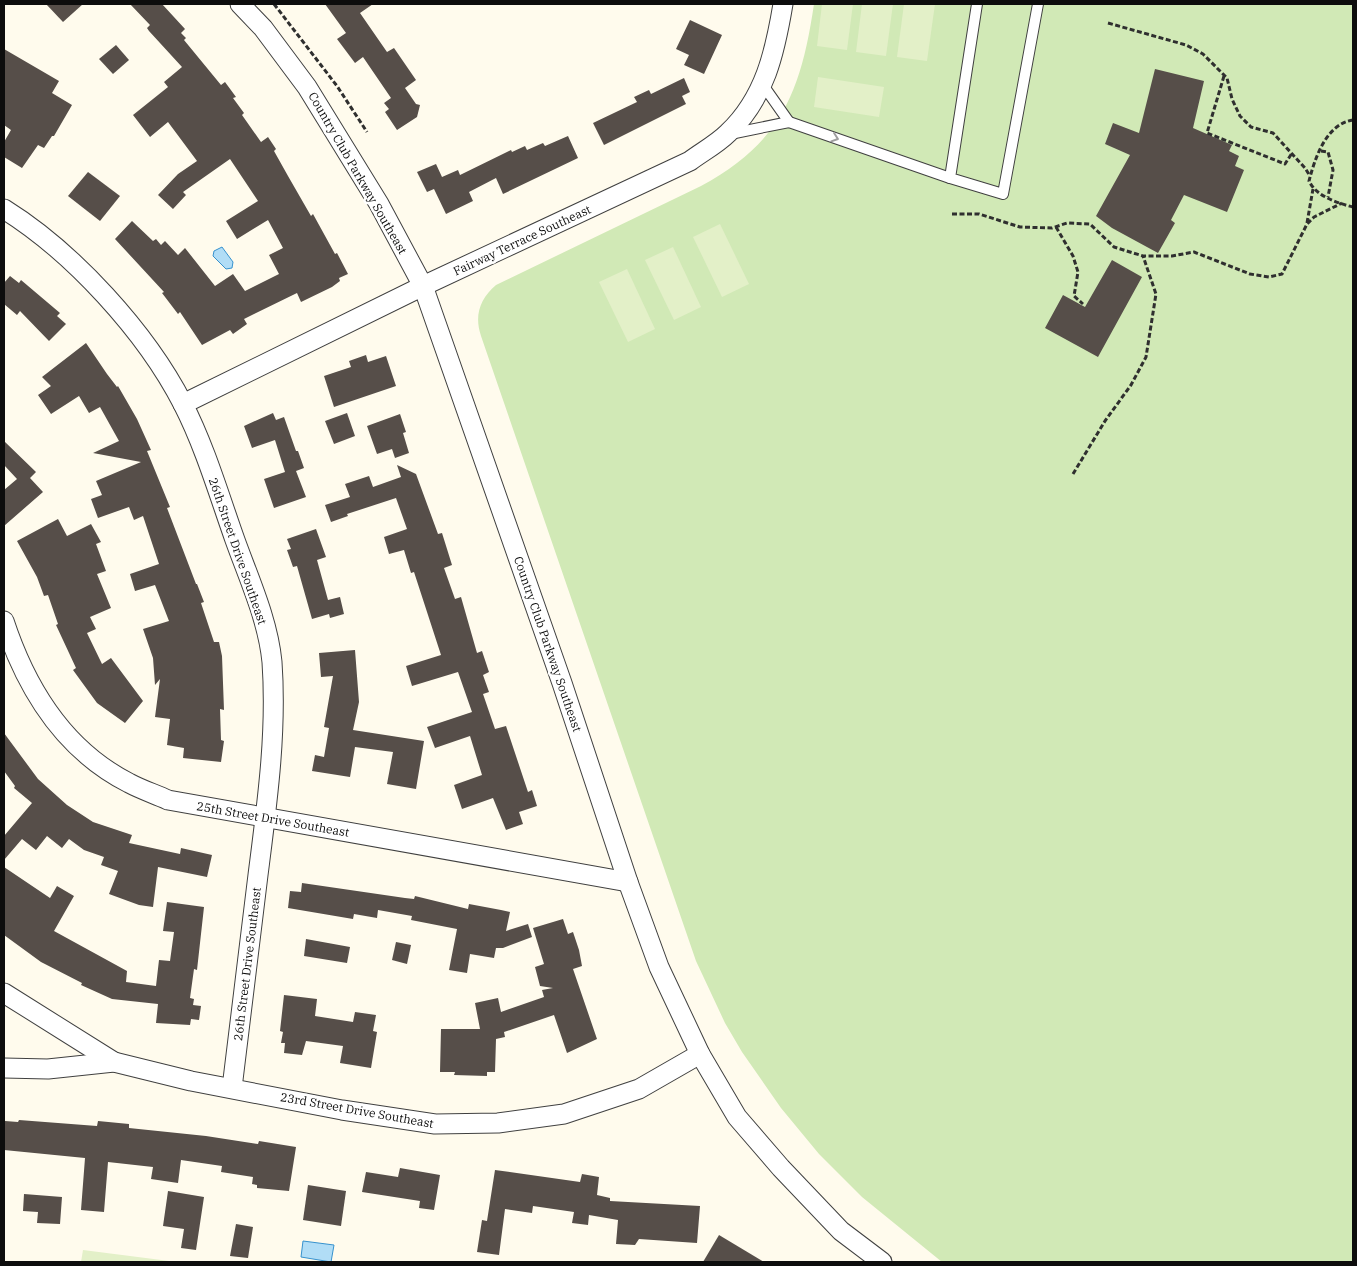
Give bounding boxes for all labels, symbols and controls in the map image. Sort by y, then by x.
street label: Country Club Parkway Southeast [305,89,411,257]
one-way arrow [830,132,839,142]
street label: Fairway Terrace Southeast [451,201,593,279]
street label: 26th Street Drive Southeast [206,475,270,627]
street label: Country Club Parkway Southeast [511,554,585,734]
street label: 25th Street Drive Southeast [196,798,350,840]
street label: 26th Street Drive Southeast [230,886,264,1042]
street label: 23rd Street Drive Southeast [279,1089,435,1131]

